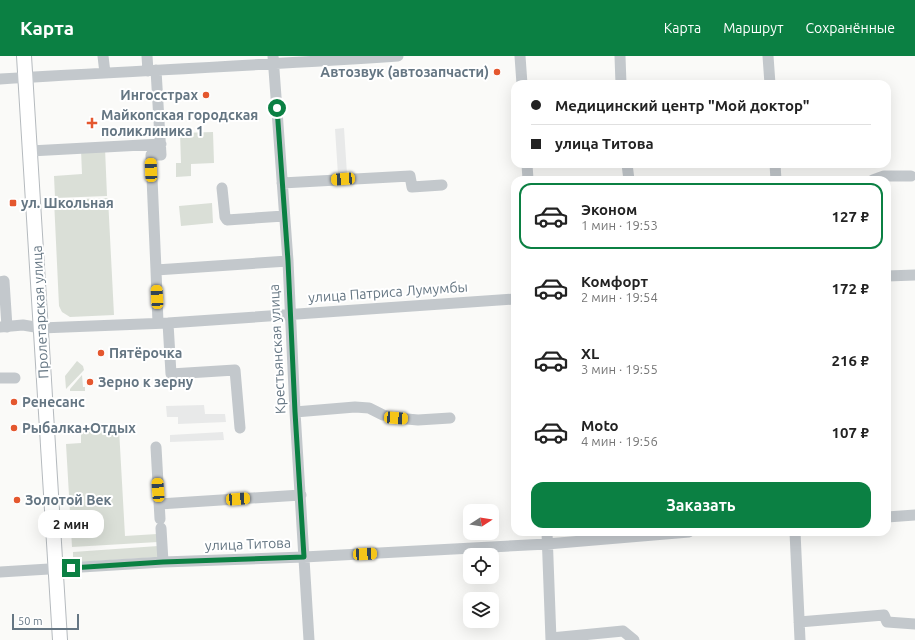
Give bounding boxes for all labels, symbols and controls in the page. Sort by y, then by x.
text: Карта [20,17,74,39]
text: Карта [664,20,701,36]
text: Маршрут [723,20,784,36]
text: Сохранённые [806,20,895,36]
place label: Автозвук (автозапчасти) [320,64,489,80]
marker: Автозвук (автозапчасти) [492,67,502,77]
place label: Ингосстрах [120,87,198,103]
marker: Ингосстрах [201,90,211,100]
text: Медицинский центр "Мой доктор" [555,97,809,114]
route start [268,99,286,117]
place label: Майкопская городская поликлиника 1 [101,107,258,139]
marker: Майкопская городская поликлиника 1 [86,117,98,129]
text: улица Титова [555,135,654,152]
car [145,158,157,182]
car [331,172,355,186]
place label: ул. Школьная [21,195,114,211]
marker: ул. Школьная [8,198,18,208]
icon: car [533,198,569,234]
text: Эконом [581,201,637,218]
text: 127 ₽ [832,208,869,225]
text: 1 мин · 19:53 [581,218,658,232]
street label: Пролетарская улица [29,245,51,379]
icon: car [533,270,569,306]
text: Комфорт [581,273,648,290]
street label: улица Патриса Лумумбы [308,278,468,306]
text: 172 ₽ [832,280,869,297]
street label: Крестьянская улица [266,284,288,414]
car [150,285,164,309]
text: 2 мин · 19:54 [581,290,658,304]
icon: car [533,342,569,378]
place label: Пятёрочка [109,345,182,361]
text: XL [581,345,599,362]
marker: Пятёрочка [96,348,106,358]
text: 216 ₽ [832,352,869,369]
text: 3 мин · 19:55 [581,362,658,376]
place label: Зерно к зерну [98,374,194,390]
marker: Зерно к зерну [85,377,95,387]
place label: Ренесанс [22,394,85,410]
marker: Ренесанс [9,397,19,407]
car [384,411,408,425]
icon: car [533,414,569,450]
text: Moto [581,417,619,434]
place label: Рыбалка+Отдых [22,420,136,436]
marker: Рыбалка+Отдых [9,423,19,433]
text: 107 ₽ [832,424,869,441]
text: 4 мин · 19:56 [581,434,658,448]
car [151,478,165,502]
button: Заказать [531,482,871,528]
place label: Золотой Век [25,492,112,508]
car [226,492,250,506]
marker: Золотой Век [12,495,22,505]
north arrow [463,504,499,540]
map controls [463,504,499,628]
callout: 2 мин [38,510,104,538]
text: 2 мин [53,517,89,531]
street label: улица Титова [205,535,291,553]
car [353,547,377,561]
button: locate [463,548,499,584]
route end [62,559,80,577]
button: layers [463,592,499,628]
scale bar [12,612,79,631]
text: 50 m [18,615,42,627]

